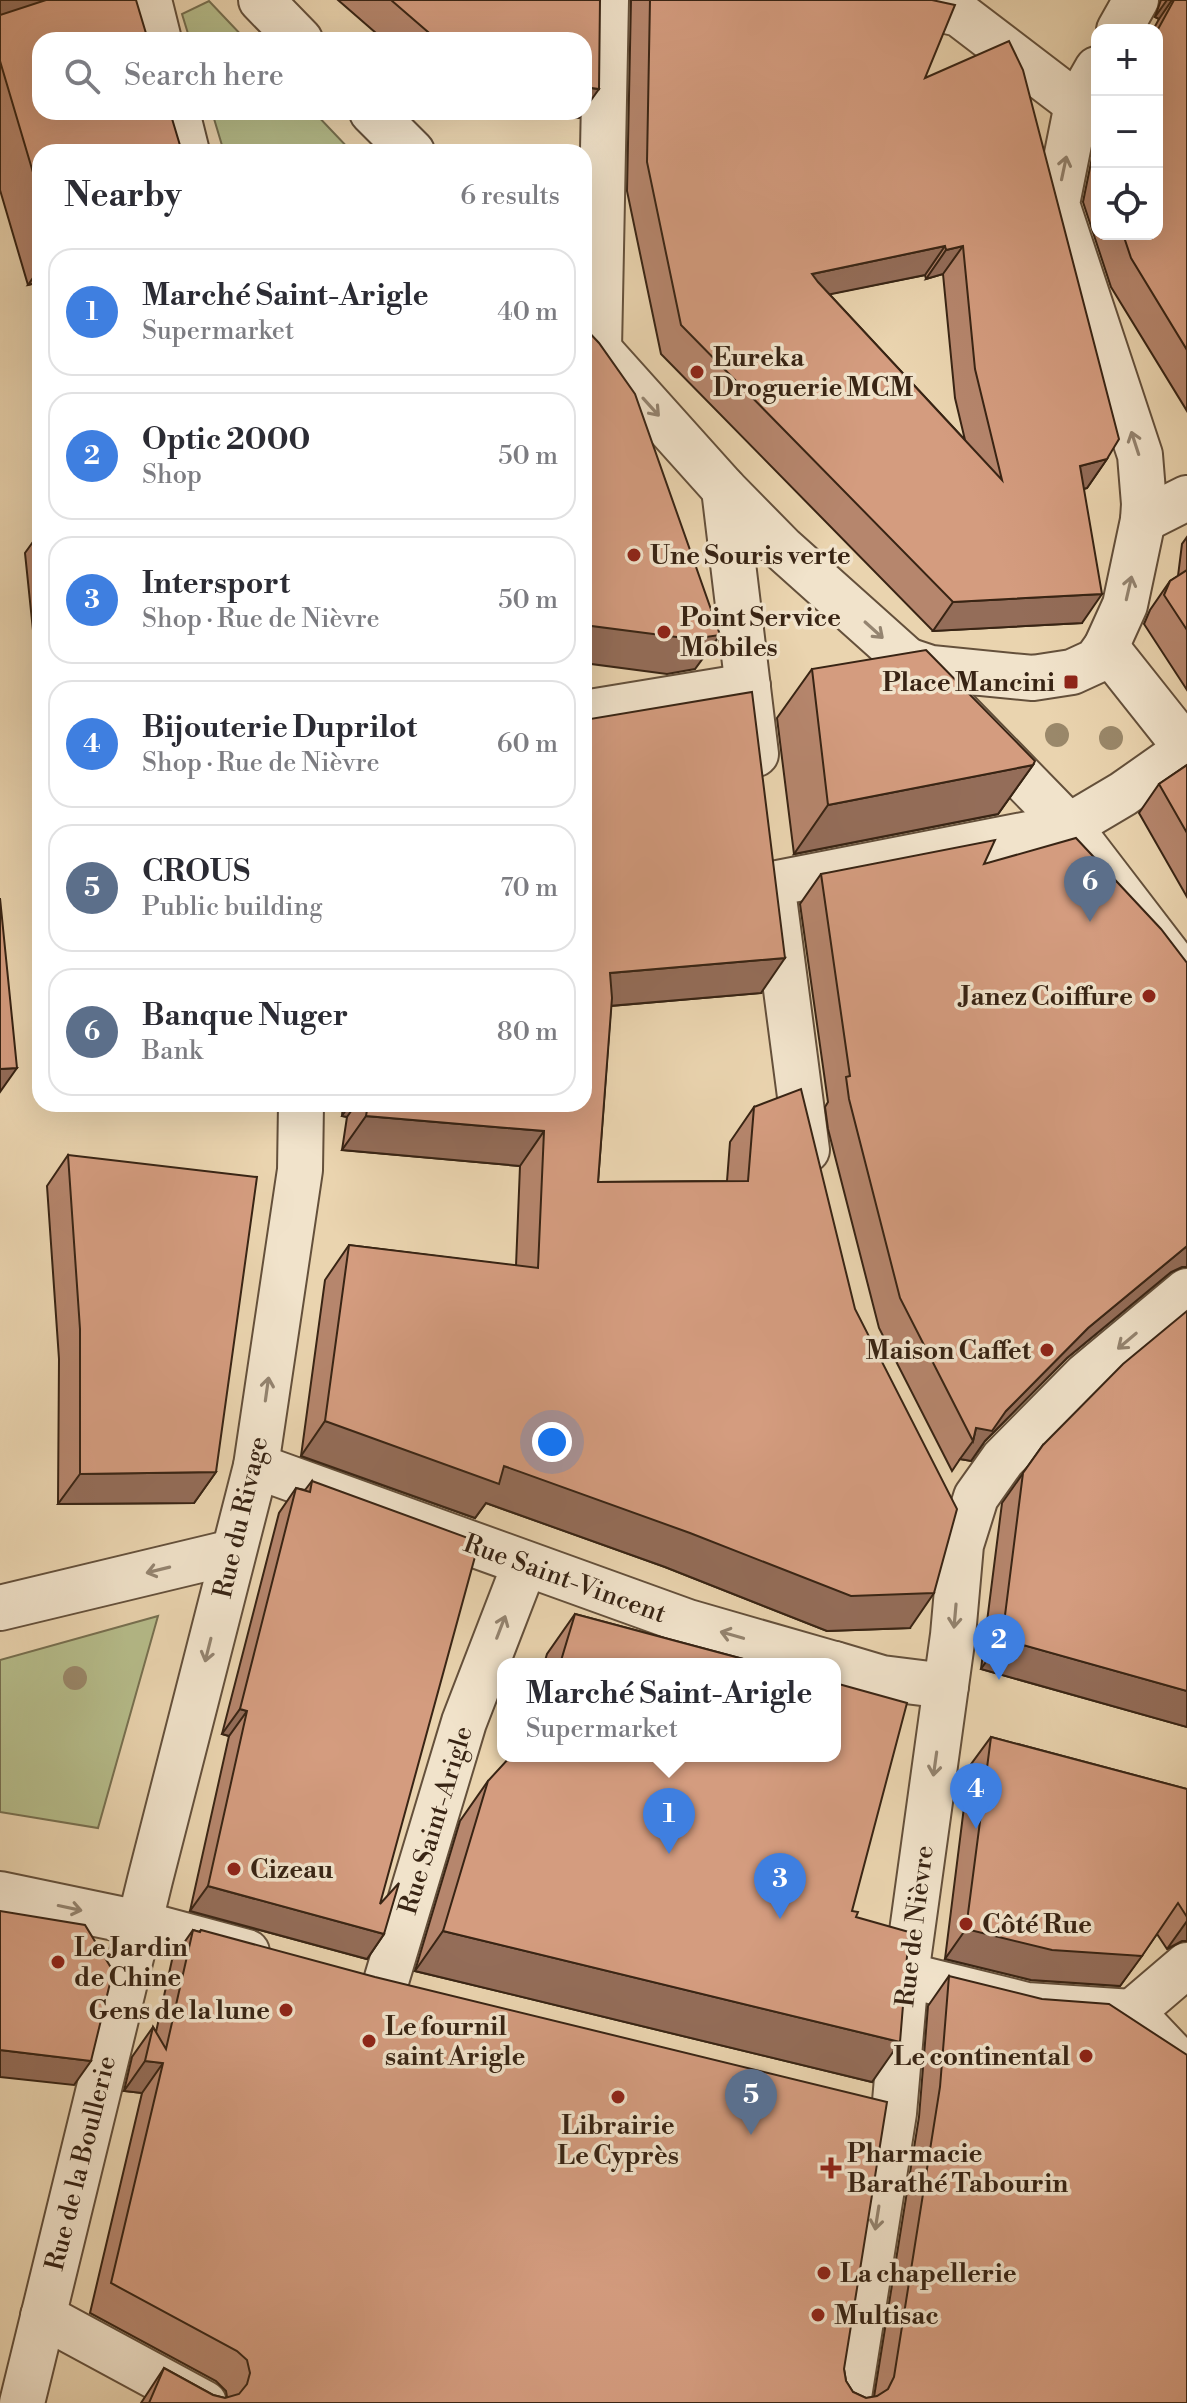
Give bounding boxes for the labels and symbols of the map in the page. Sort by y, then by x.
one-way arrow [1057,156,1072,182]
place label: Eureka Droguerie MCM [713,342,913,404]
marker: Eureka Droguerie MCM [688,363,706,381]
one-way arrow [642,396,660,416]
one-way arrow [1127,430,1142,455]
place label: Une Souris verte [650,540,851,572]
marker: Une Souris verte [625,546,643,564]
one-way arrow [1122,576,1137,601]
place label: Point Service Mobiles [680,602,841,664]
one-way arrow [864,621,884,640]
marker: Point Service Mobiles [655,623,673,641]
place label: Place Mancini [882,667,1055,699]
marker: Place Mancini [1062,673,1080,691]
pin: 6 [1064,856,1116,922]
place label: Janez Coiffure [957,981,1133,1013]
marker: Janez Coiffure [1140,987,1158,1005]
one-way arrow [1117,1332,1138,1350]
place label: Maison Caffet [865,1335,1032,1367]
marker: Maison Caffet [1038,1341,1056,1359]
one-way arrow [260,1377,275,1402]
your location [532,1422,572,1462]
street label: Rue du Rivage [207,1433,275,1601]
street label: Rue Saint-Vincent [459,1527,670,1630]
one-way arrow [145,1563,171,1578]
one-way arrow [947,1602,962,1629]
pin: 2 [973,1614,1025,1680]
one-way arrow [494,1615,509,1640]
one-way arrow [719,1627,745,1642]
one-way arrow [200,1637,215,1662]
street label: Rue Saint-Arigle [392,1722,480,1918]
one-way arrow [928,1750,943,1777]
pin: 4 [950,1763,1002,1829]
pin: 1 [643,1788,695,1854]
street label: Rue de Nièvre [889,1843,941,2009]
pin: 3 [754,1853,806,1919]
place label: Cizeau [250,1854,333,1886]
marker: Cizeau [225,1860,243,1878]
one-way arrow [56,1901,82,1916]
place label: Côté Rue [982,1909,1092,1941]
marker: Côté Rue [957,1915,975,1933]
place label: Le Jardin de Chine [74,1932,188,1994]
marker: Le Jardin de Chine [49,1953,67,1971]
place label: Gens de la lune [88,1995,270,2027]
marker: Gens de la lune [277,2001,295,2019]
place label: Le fournil saint Arigle [385,2011,526,2073]
marker: Le fournil saint Arigle [360,2032,378,2050]
place label: Le continental [893,2041,1070,2073]
marker: Le continental [1077,2047,1095,2065]
street label: Rue de la Boullerie [39,2052,123,2274]
pin: 5 [725,2069,777,2135]
marker: Librairie Le Cyprès [609,2088,627,2106]
place label: Librairie Le Cyprès [557,2110,679,2172]
place label: Pharmacie Barathé Tabourin [847,2138,1068,2200]
marker: Pharmacie Barathé Tabourin [822,2159,840,2177]
one-way arrow [869,2205,884,2230]
place label: La chapellerie [840,2258,1017,2290]
marker: La chapellerie [815,2264,833,2282]
place label: Multisac [834,2300,939,2332]
marker: Multisac [809,2306,827,2324]

